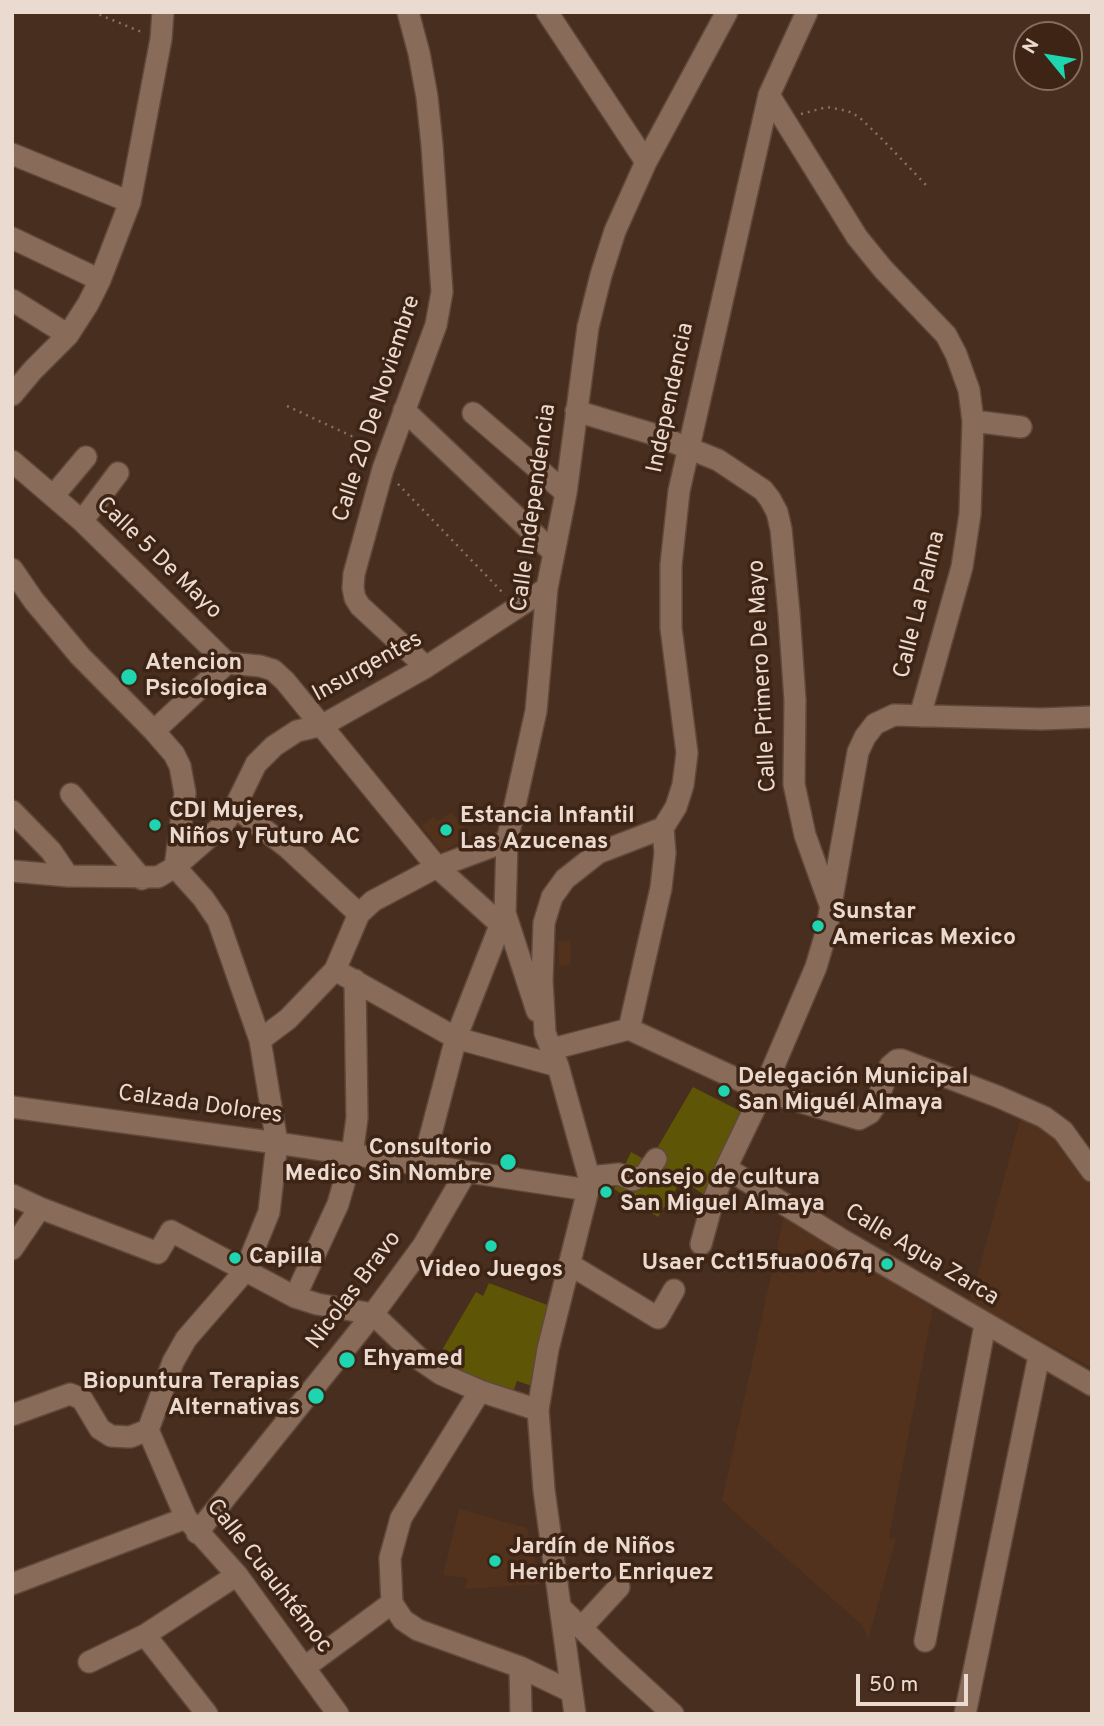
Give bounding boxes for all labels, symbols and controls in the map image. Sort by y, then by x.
north arrow [1013,21,1083,91]
text: N [1018,35,1045,58]
street label: Calle 20 De Noviembre [328,292,428,526]
street label: Independencia [643,320,701,476]
street label: Calle Independencia [507,402,563,614]
street label: Calle 5 De Mayo [89,492,227,626]
street label: Calle La Palma [889,528,953,682]
street label: Calle Primero De Mayo [744,559,784,793]
street label: Insurgentes [308,627,428,709]
place label: Atencion Psicologica [145,650,268,704]
marker: Atencion Psicologica [119,667,139,687]
place label: CDI Mujeres, Niños y Futuro AC [169,798,360,852]
place label: Estancia Infantil Las Azucenas [460,803,635,857]
marker: CDI Mujeres, Niños y Futuro AC [147,817,163,833]
marker: Estancia Infantil Las Azucenas [438,822,454,838]
place label: Sunstar Americas Mexico [832,899,1016,953]
marker: Sunstar Americas Mexico [810,918,826,934]
place label: Delegación Municipal San Miguél Almaya [738,1064,969,1118]
street label: Calzada Dolores [116,1081,284,1131]
marker: Delegación Municipal San Miguél Almaya [716,1083,732,1099]
place label: Consultorio Medico Sin Nombre [285,1135,492,1189]
marker: Consultorio Medico Sin Nombre [498,1152,518,1172]
place label: Consejo de cultura San Miguel Almaya [620,1165,825,1219]
marker: Consejo de cultura San Miguel Almaya [598,1184,614,1200]
street label: Calle Agua Zarca [839,1199,1003,1313]
street label: Nicolas Bravo [302,1226,408,1356]
marker: Video Juegos [483,1238,499,1254]
place label: Capilla [249,1244,323,1272]
marker: Capilla [227,1250,243,1266]
place label: Usaer Cct15fua0067q [642,1250,873,1278]
marker: Usaer Cct15fua0067q [879,1256,895,1272]
place label: Video Juegos [419,1257,563,1285]
place label: Ehyamed [363,1346,463,1374]
marker: Ehyamed [337,1350,357,1370]
place label: Biopuntura Terapias Alternativas [83,1369,300,1423]
marker: Biopuntura Terapias Alternativas [306,1386,326,1406]
street label: Calle Cuauhtémoc [199,1495,337,1659]
place label: Jardín de Niños Heriberto Enriquez [509,1534,714,1588]
marker: Jardín de Niños Heriberto Enriquez [487,1553,503,1569]
scale bar [859,1660,971,1704]
text: 50 m [869,1672,918,1699]

